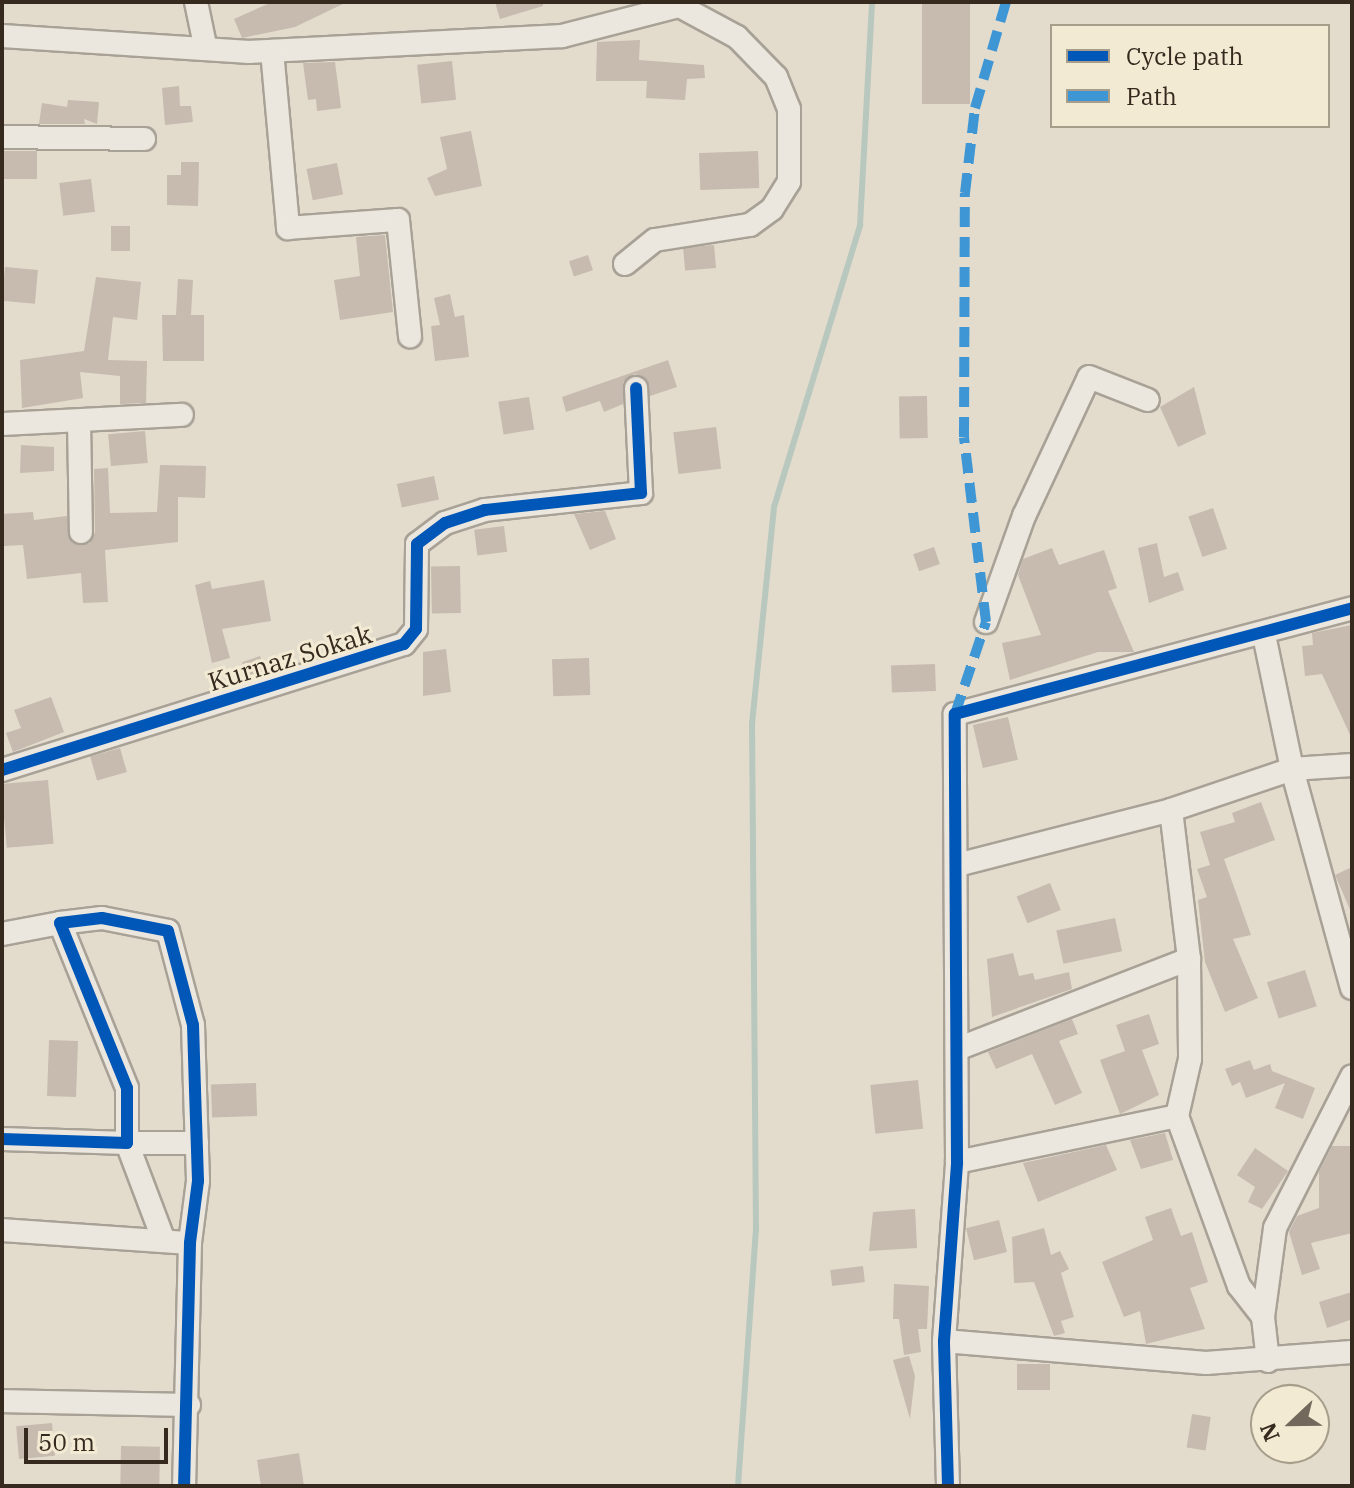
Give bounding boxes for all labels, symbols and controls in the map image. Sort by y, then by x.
legend [1050,24,1330,128]
text: Cycle path [1126,40,1243,72]
text: Path [1126,80,1177,112]
street label: Kurnaz Sokak [204,618,376,698]
north arrow [1250,1384,1330,1464]
scale bar [28,1412,172,1462]
text: N [1252,1419,1286,1446]
text: 50 m [38,1426,95,1458]

